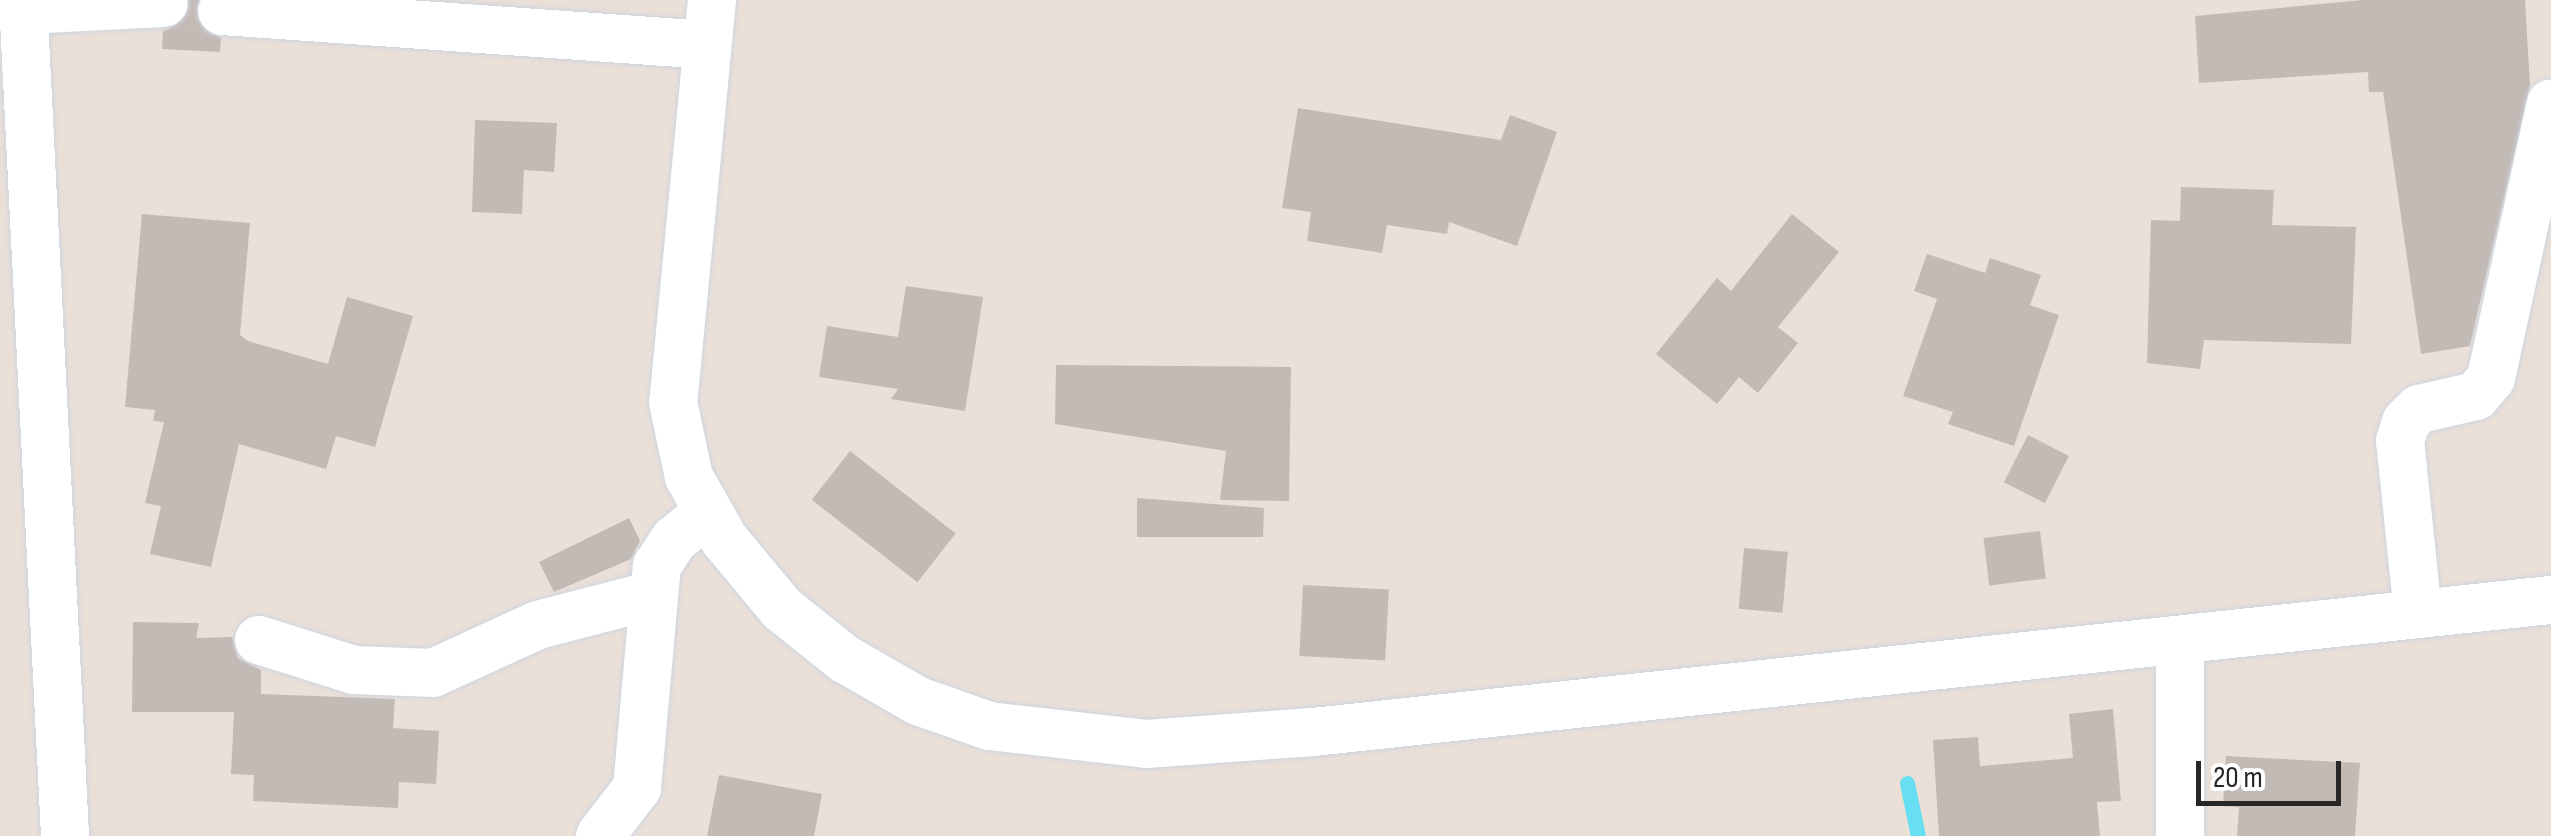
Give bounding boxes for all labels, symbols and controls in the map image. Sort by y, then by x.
scale bar [2201,741,2346,803]
text: 20 m [2213,760,2263,796]

